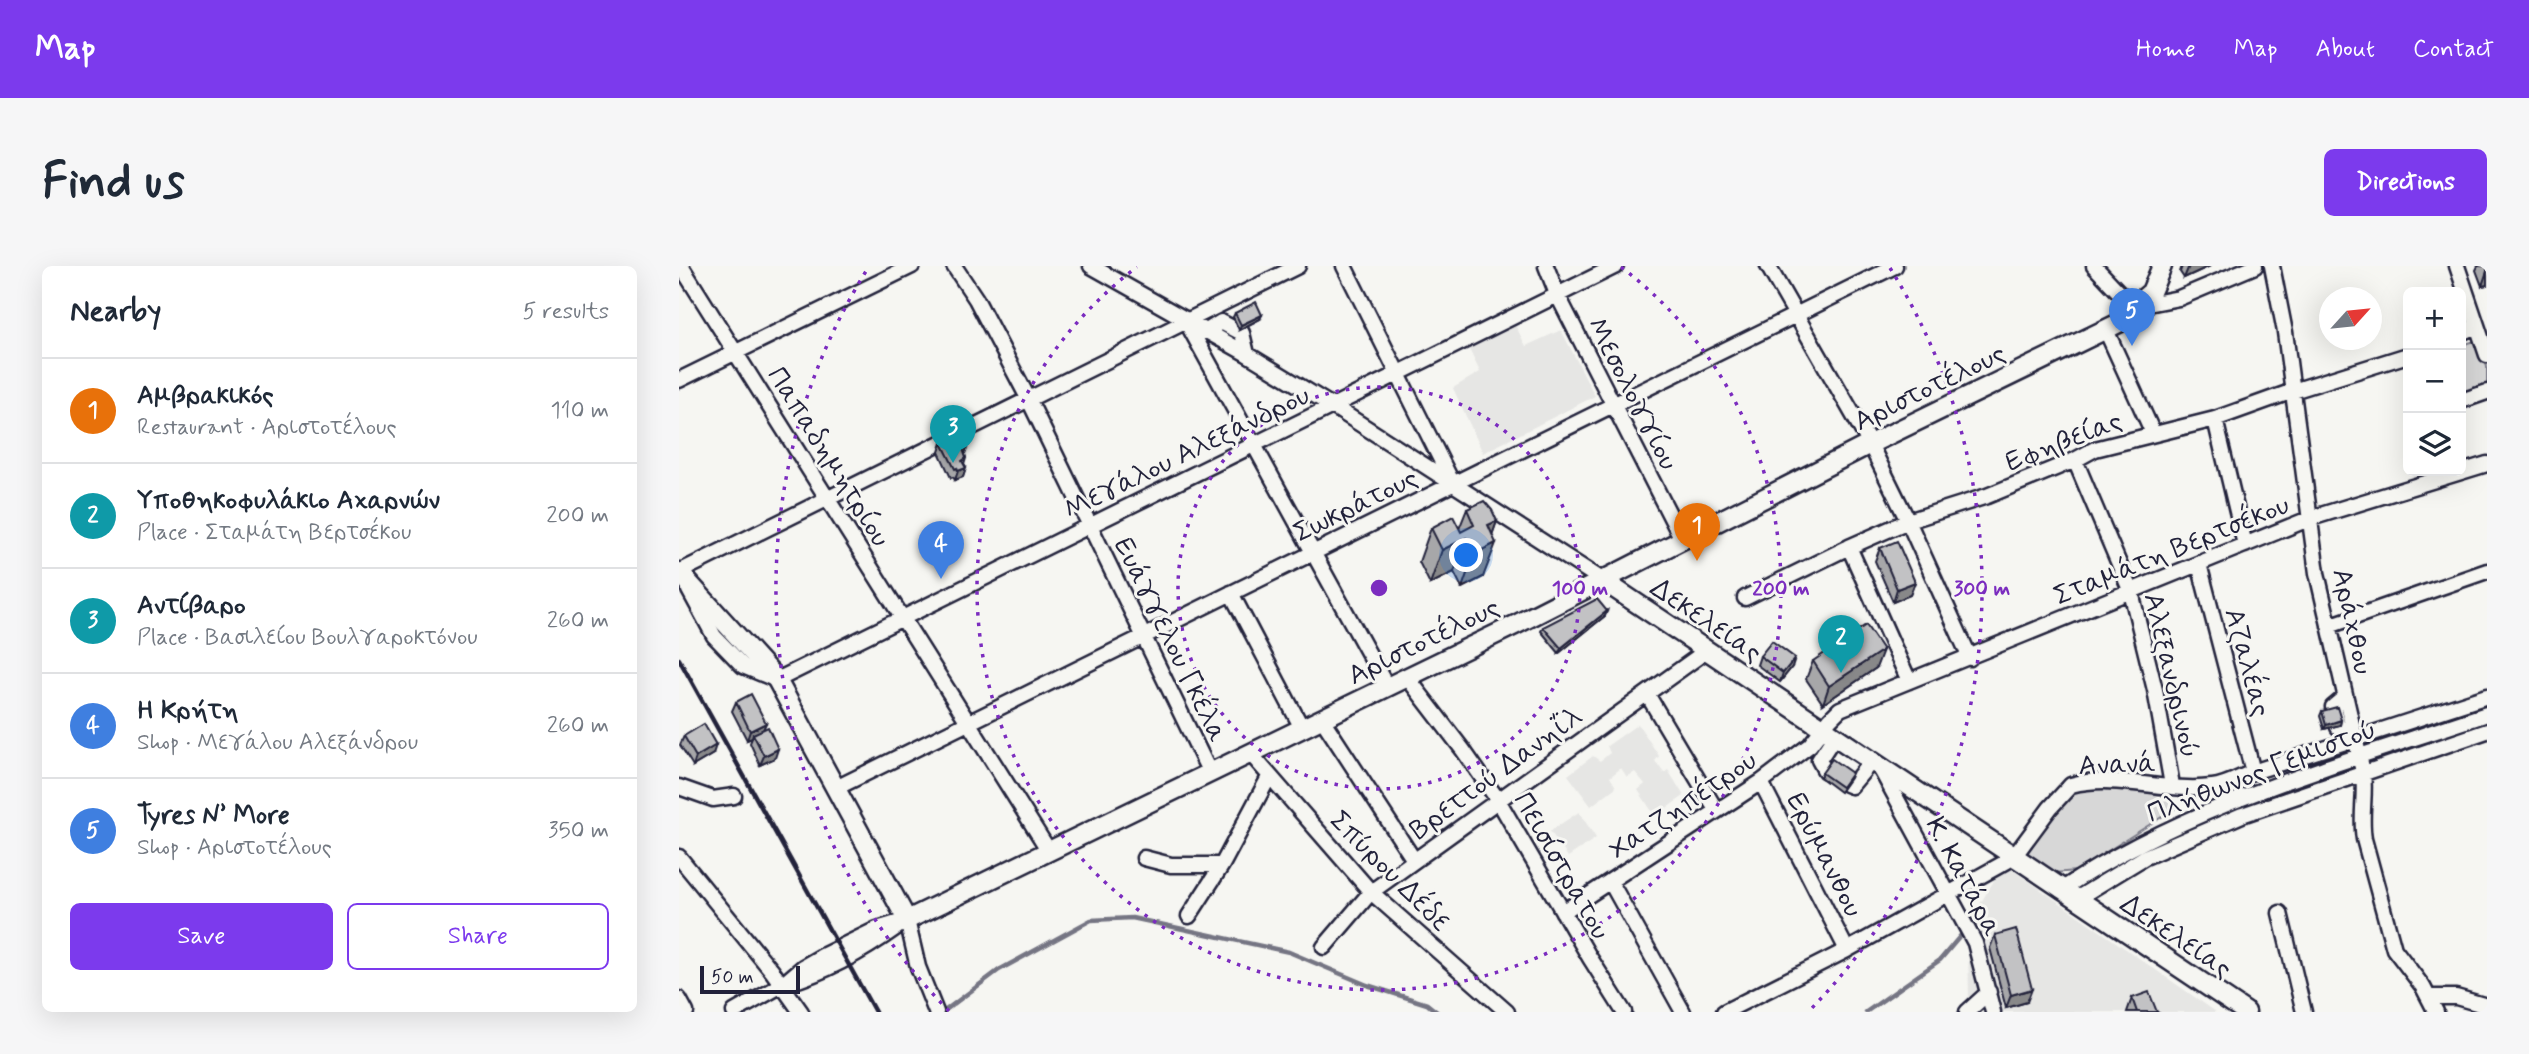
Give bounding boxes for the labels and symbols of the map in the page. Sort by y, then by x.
north arrow [2319,287,2382,350]
pin: 5 [2109,288,2155,346]
street label: Μεσολογγίου [1577,312,1686,477]
street label: Αριστοτέλους [1848,336,2012,441]
street label: Παπαδημητρίου [758,360,898,554]
street label: Μεγάλου Αλεξάνδρου [1058,378,1316,529]
street label: Εφηβείας [2000,403,2128,482]
pin: 3 [930,405,976,463]
street label: Σωκράτους [1288,460,1424,552]
street label: Σταμάτη Βερτσέκου [2049,487,2295,615]
pin: 1 [1674,503,1720,561]
pin: 4 [918,521,964,579]
street label: Ευάγγελου Γκέλα [1104,532,1235,749]
your location [1449,538,1483,572]
street label: Αράχθου [2322,565,2381,678]
street label: Δεκελείας [1643,570,1769,672]
text: 100 m [1552,575,1608,603]
text: 200 m [1752,575,1810,603]
text: 300 m [1954,575,2011,603]
centre of rings [1367,576,1391,600]
street label: Αριστοτέλους [1342,590,1506,695]
street label: Αλεξανδρινού [2134,590,2207,762]
street label: Αζαλέας [2214,604,2279,721]
pin: 2 [1818,615,1864,673]
street label: Βρεττού Δανηΐλ [1403,699,1591,849]
street label: Πλήθωνος Γεμιστού [2142,712,2382,833]
street label: Χατζηπέτρου [1602,743,1765,869]
street label: Ανανά [2078,746,2156,785]
street label: Πεισίστρατου [1504,786,1618,947]
street label: Ερύμανθου [1777,786,1871,924]
street label: Σπύρου Δέδε [1321,803,1458,940]
street label: Κ. Κατάρα [1916,811,2010,943]
street label: Δεκελείας [2113,886,2239,988]
scale bar [700,963,800,995]

